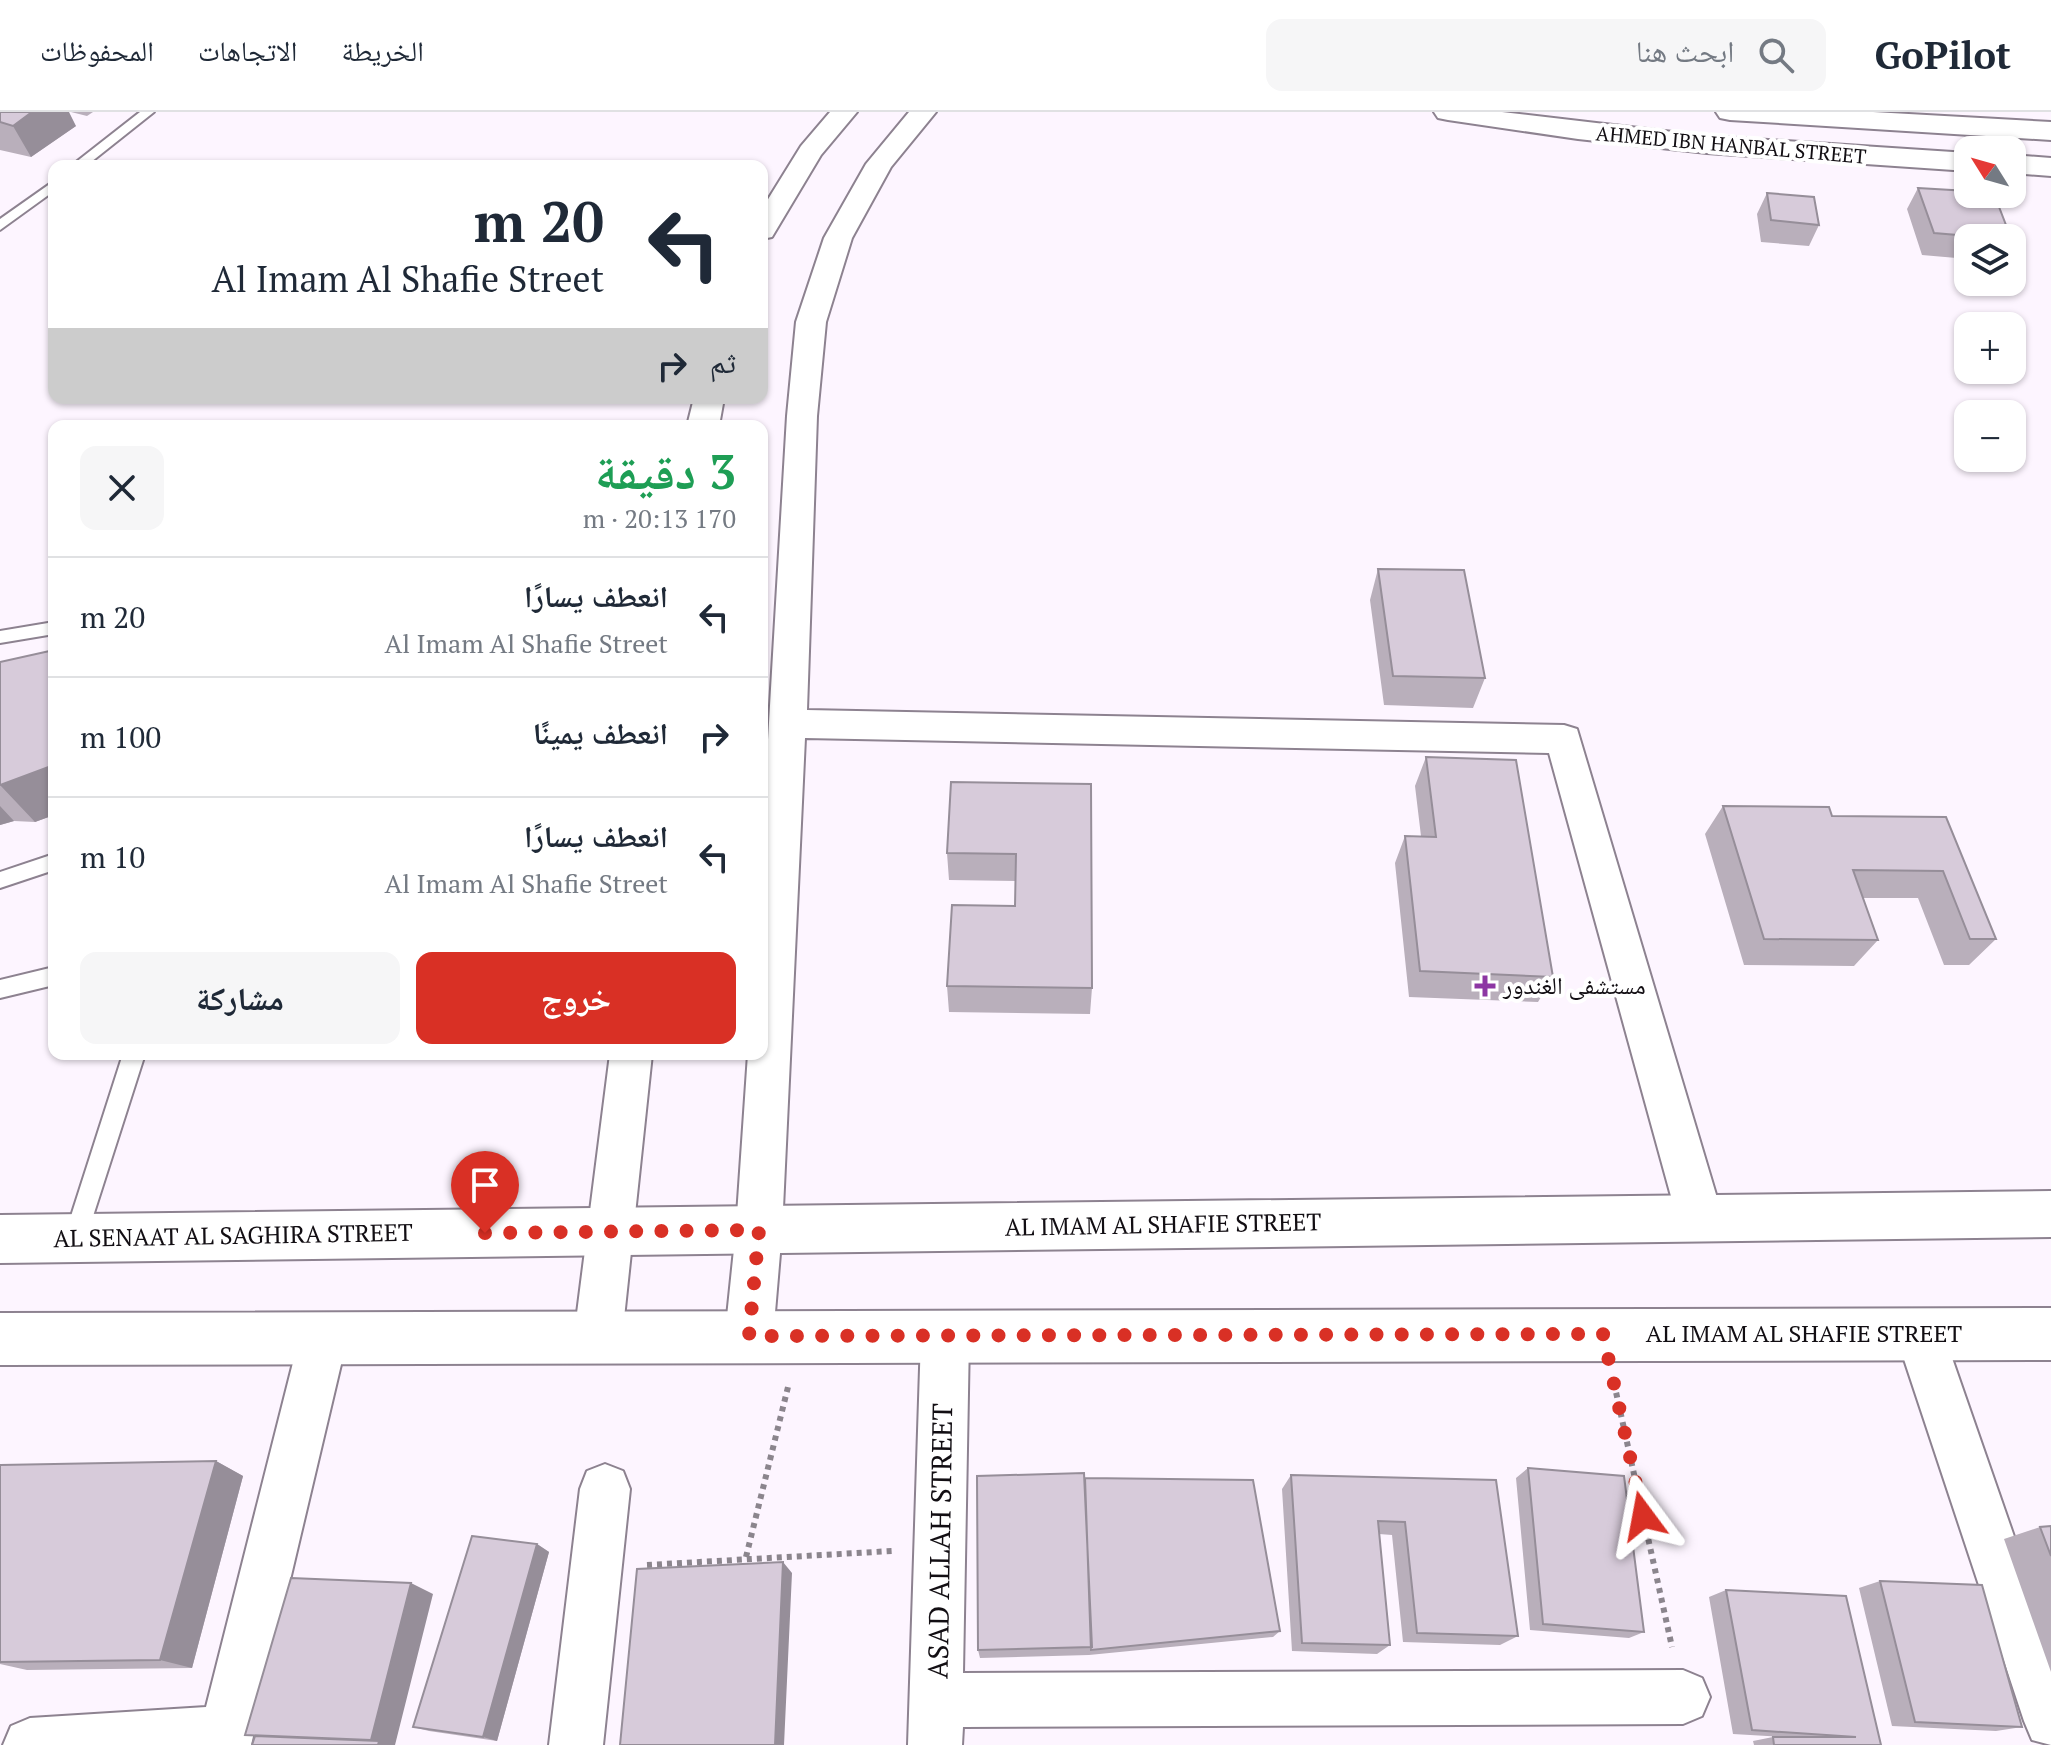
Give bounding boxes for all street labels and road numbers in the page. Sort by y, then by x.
street label: AHMED IBN HANBAL STREET [1595,119,1867,170]
street label: AL IMAM AL SHAFIE STREET [1004,1205,1322,1243]
street label: AL SENAAT AL SAGHIRA STREET [53,1216,413,1254]
street label: AL IMAM AL SHAFIE STREET [1646,1317,1962,1349]
street label: ASAD ALLAH STREET [919,1403,960,1679]

